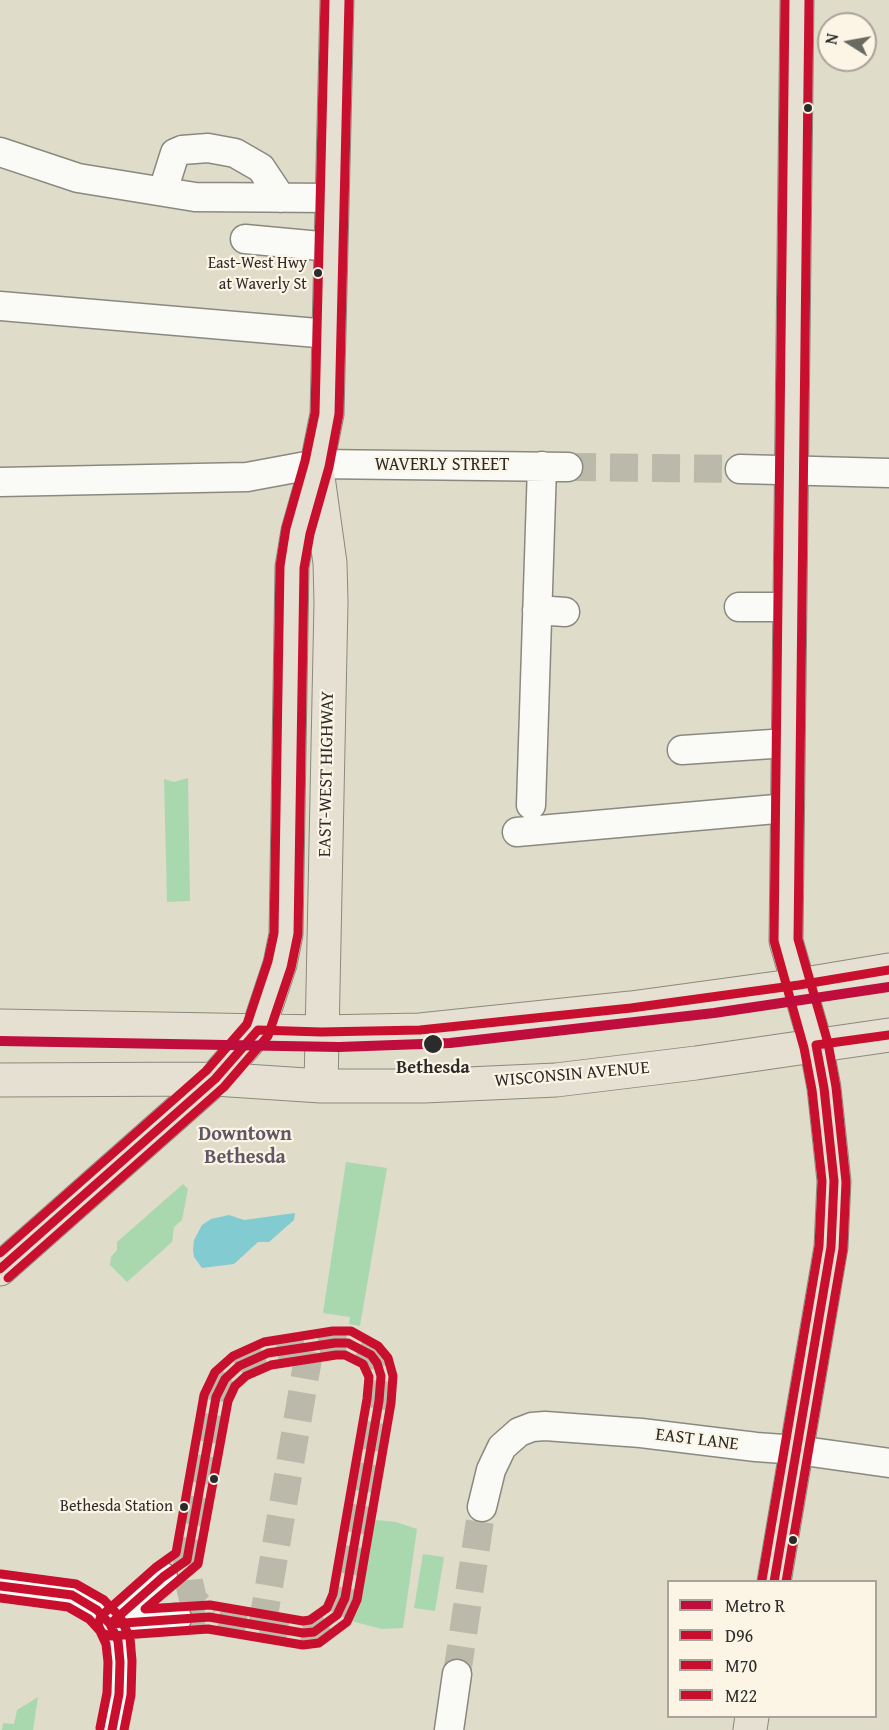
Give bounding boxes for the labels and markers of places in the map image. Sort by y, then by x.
unlabelled marker [802,102,814,114]
place label: East-West Hwy at Waverly St [208,254,307,292]
marker: East-West Hwy at Waverly St [312,267,324,279]
marker: Bethesda [422,1033,444,1055]
place label: Bethesda [396,1057,470,1079]
unlabelled marker [208,1473,220,1485]
place label: Bethesda Station [60,1497,173,1517]
marker: Bethesda Station [178,1501,190,1513]
unlabelled marker [787,1534,799,1546]

